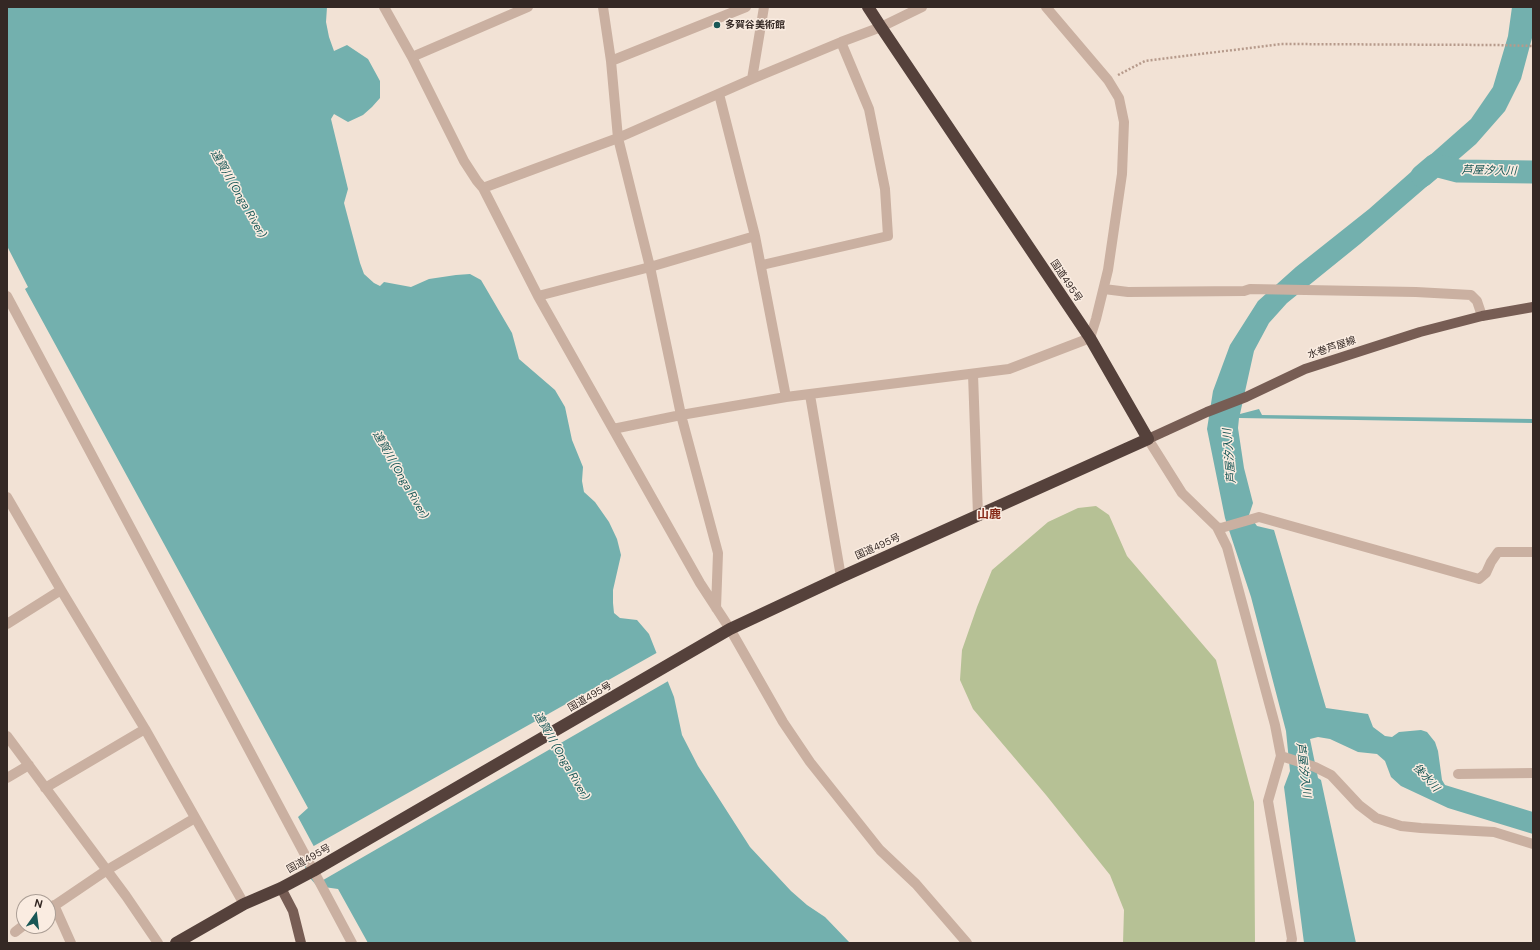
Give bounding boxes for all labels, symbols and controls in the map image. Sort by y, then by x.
place label: 多賀谷美術館 [725,19,785,31]
marker: 多賀谷美術館 [712,20,722,30]
water label: 遠賀川 (Onga River) [207,148,269,240]
water label: 芦屋汐入川 [1461,164,1517,178]
street label: 国道495号 [1047,258,1085,304]
street label: 水巻芦屋線 [1306,335,1358,361]
water label: 芦屋汐入川 [1221,428,1239,484]
water label: 遠賀川 (Onga River) [369,429,431,521]
district label: 山鹿 [977,508,1001,522]
street label: 国道495号 [853,532,903,562]
street label: 国道495号 [566,680,614,714]
water label: 遠賀川 (Onga River) [530,710,592,802]
water label: 芦屋汐入川 [1293,742,1313,798]
water label: 後水川 [1410,761,1442,795]
street label: 国道495号 [285,842,333,876]
north arrow [16,894,56,934]
text: N [33,896,44,911]

